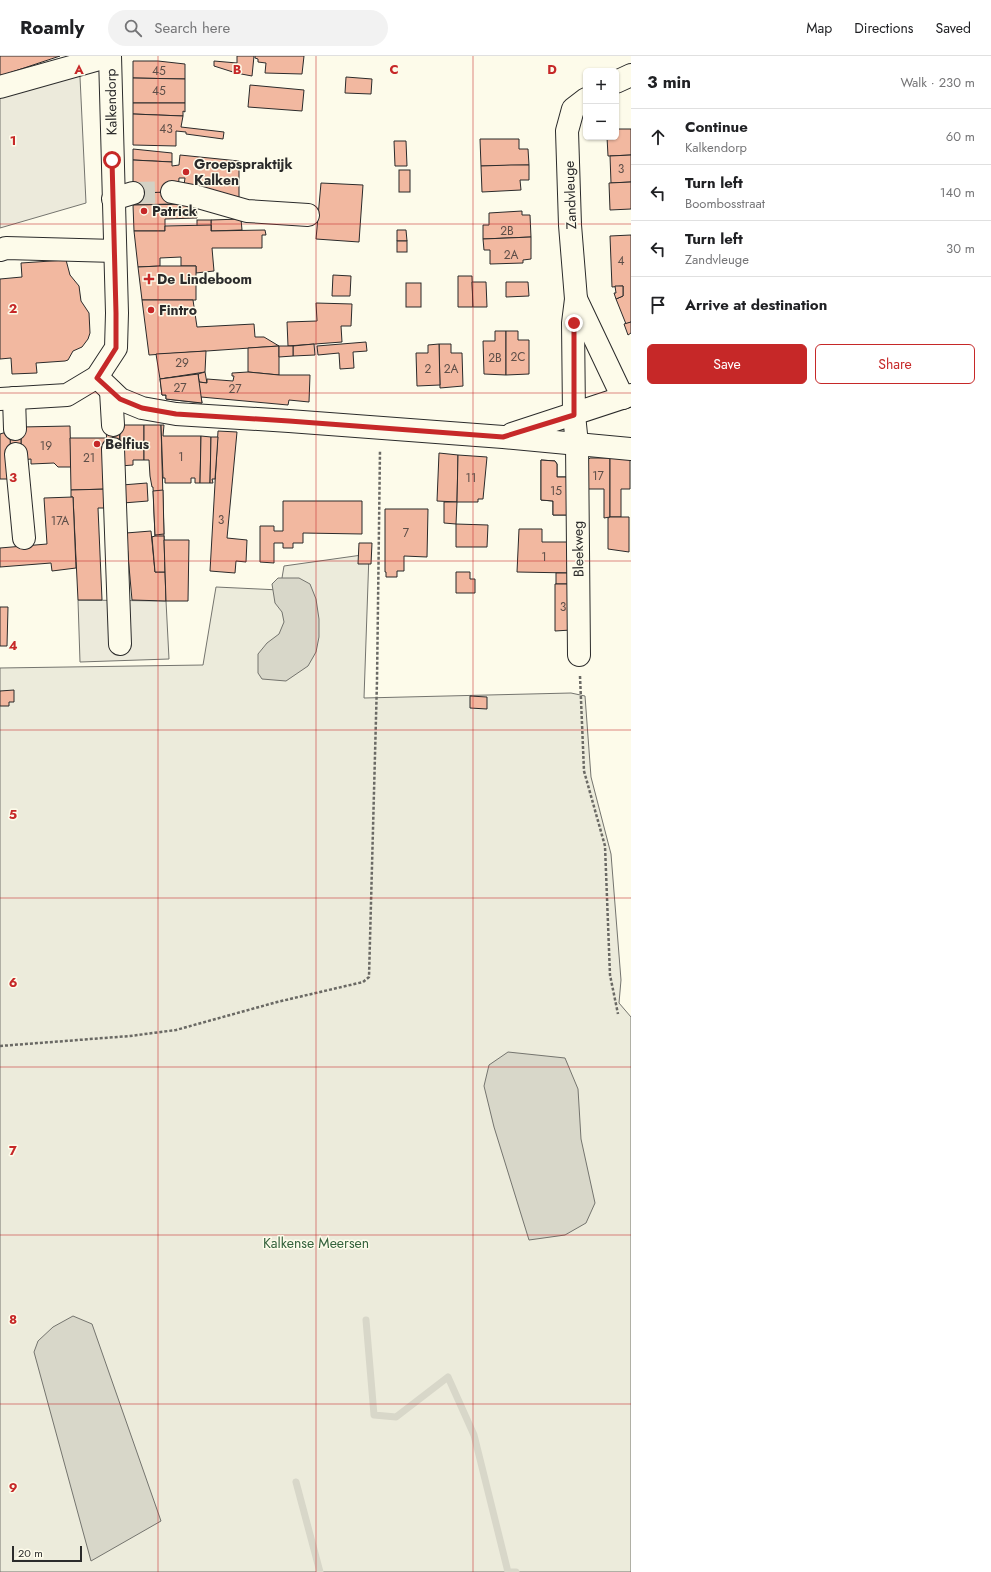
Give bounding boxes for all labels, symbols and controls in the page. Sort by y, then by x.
search box [108,10,388,46]
text: Roamly [20,14,84,41]
icon: search [122,17,144,39]
text: Search here [154,17,230,39]
text: Map [806,18,832,38]
text: Directions [854,18,914,38]
text: Saved [936,18,971,38]
text: A [73,60,84,79]
text: B [233,60,242,79]
text: C [389,60,399,79]
text: D [547,60,557,79]
house number: 45 [152,62,166,80]
street label: Kalkendorp [100,68,122,136]
map controls [583,68,619,140]
button: + [583,68,619,104]
text: 3 min [647,70,691,94]
text: Walk · 230 m [900,73,975,92]
house number: 45 [152,82,166,100]
button: − [583,104,619,140]
text: Continue [685,116,748,138]
house number: 43 [159,120,173,138]
icon: ahead [647,126,669,148]
text: 60 m [946,127,975,146]
text: 1 [10,131,16,150]
text: Kalkendorp [685,138,747,157]
route start [103,151,121,169]
place label: Groepspraktijk Kalken [194,154,292,190]
street label: Zandvleuge [559,160,581,230]
house number: 3 [618,160,625,178]
marker: Groepspraktijk Kalken [181,167,191,177]
text: Turn left [685,172,743,194]
icon: left [647,182,669,204]
text: 140 m [940,183,975,202]
text: Boombosstraat [685,194,765,213]
place label: Patrick [152,201,197,221]
marker: Patrick [139,206,149,216]
house number: 2B [500,222,514,240]
text: Turn left [685,228,743,250]
icon: left [647,238,669,260]
text: 30 m [946,239,975,258]
house number: 2A [504,246,518,264]
text: Zandvleuge [685,250,749,269]
house number: 4 [618,252,625,270]
place label: De Lindeboom [157,269,252,289]
marker: De Lindeboom [144,274,154,284]
icon: arrive [647,294,669,316]
text: Arrive at destination [685,294,827,316]
text: 2 [9,299,17,318]
place label: Fintro [159,300,197,320]
marker: Fintro [146,305,156,315]
route end [565,314,583,332]
button: Save [647,344,807,384]
button: Share [815,344,975,384]
house number: 2C [510,348,526,366]
house number: 2B [488,349,502,367]
house number: 29 [175,354,189,372]
house number: 2 [425,360,432,378]
house number: 2A [444,360,458,378]
house number: 27 [173,379,187,397]
house number: 27 [228,380,242,398]
place label: Belfius [105,434,150,454]
house number: 19 [40,437,52,455]
marker: Belfius [92,439,102,449]
house number: 1 [178,448,184,466]
house number: 21 [83,449,95,467]
house number: 17 [592,467,605,485]
text: 3 [9,468,17,487]
house number: 11 [466,469,476,487]
house number: 15 [550,482,562,500]
house number: 3 [218,511,225,529]
house number: 17A [51,512,69,530]
street label: Bleekweg [568,521,588,577]
house number: 7 [403,524,410,542]
house number: 1 [541,548,547,566]
house number: 3 [560,598,567,616]
text: 4 [8,636,18,655]
text: 5 [9,805,17,824]
text: 6 [9,973,18,992]
text: 7 [9,1141,17,1160]
park label: Kalkense Meersen [263,1233,369,1253]
text: 8 [9,1310,17,1329]
text: 9 [9,1478,18,1497]
scale bar [12,1544,82,1563]
text: 20 m [18,1545,43,1561]

